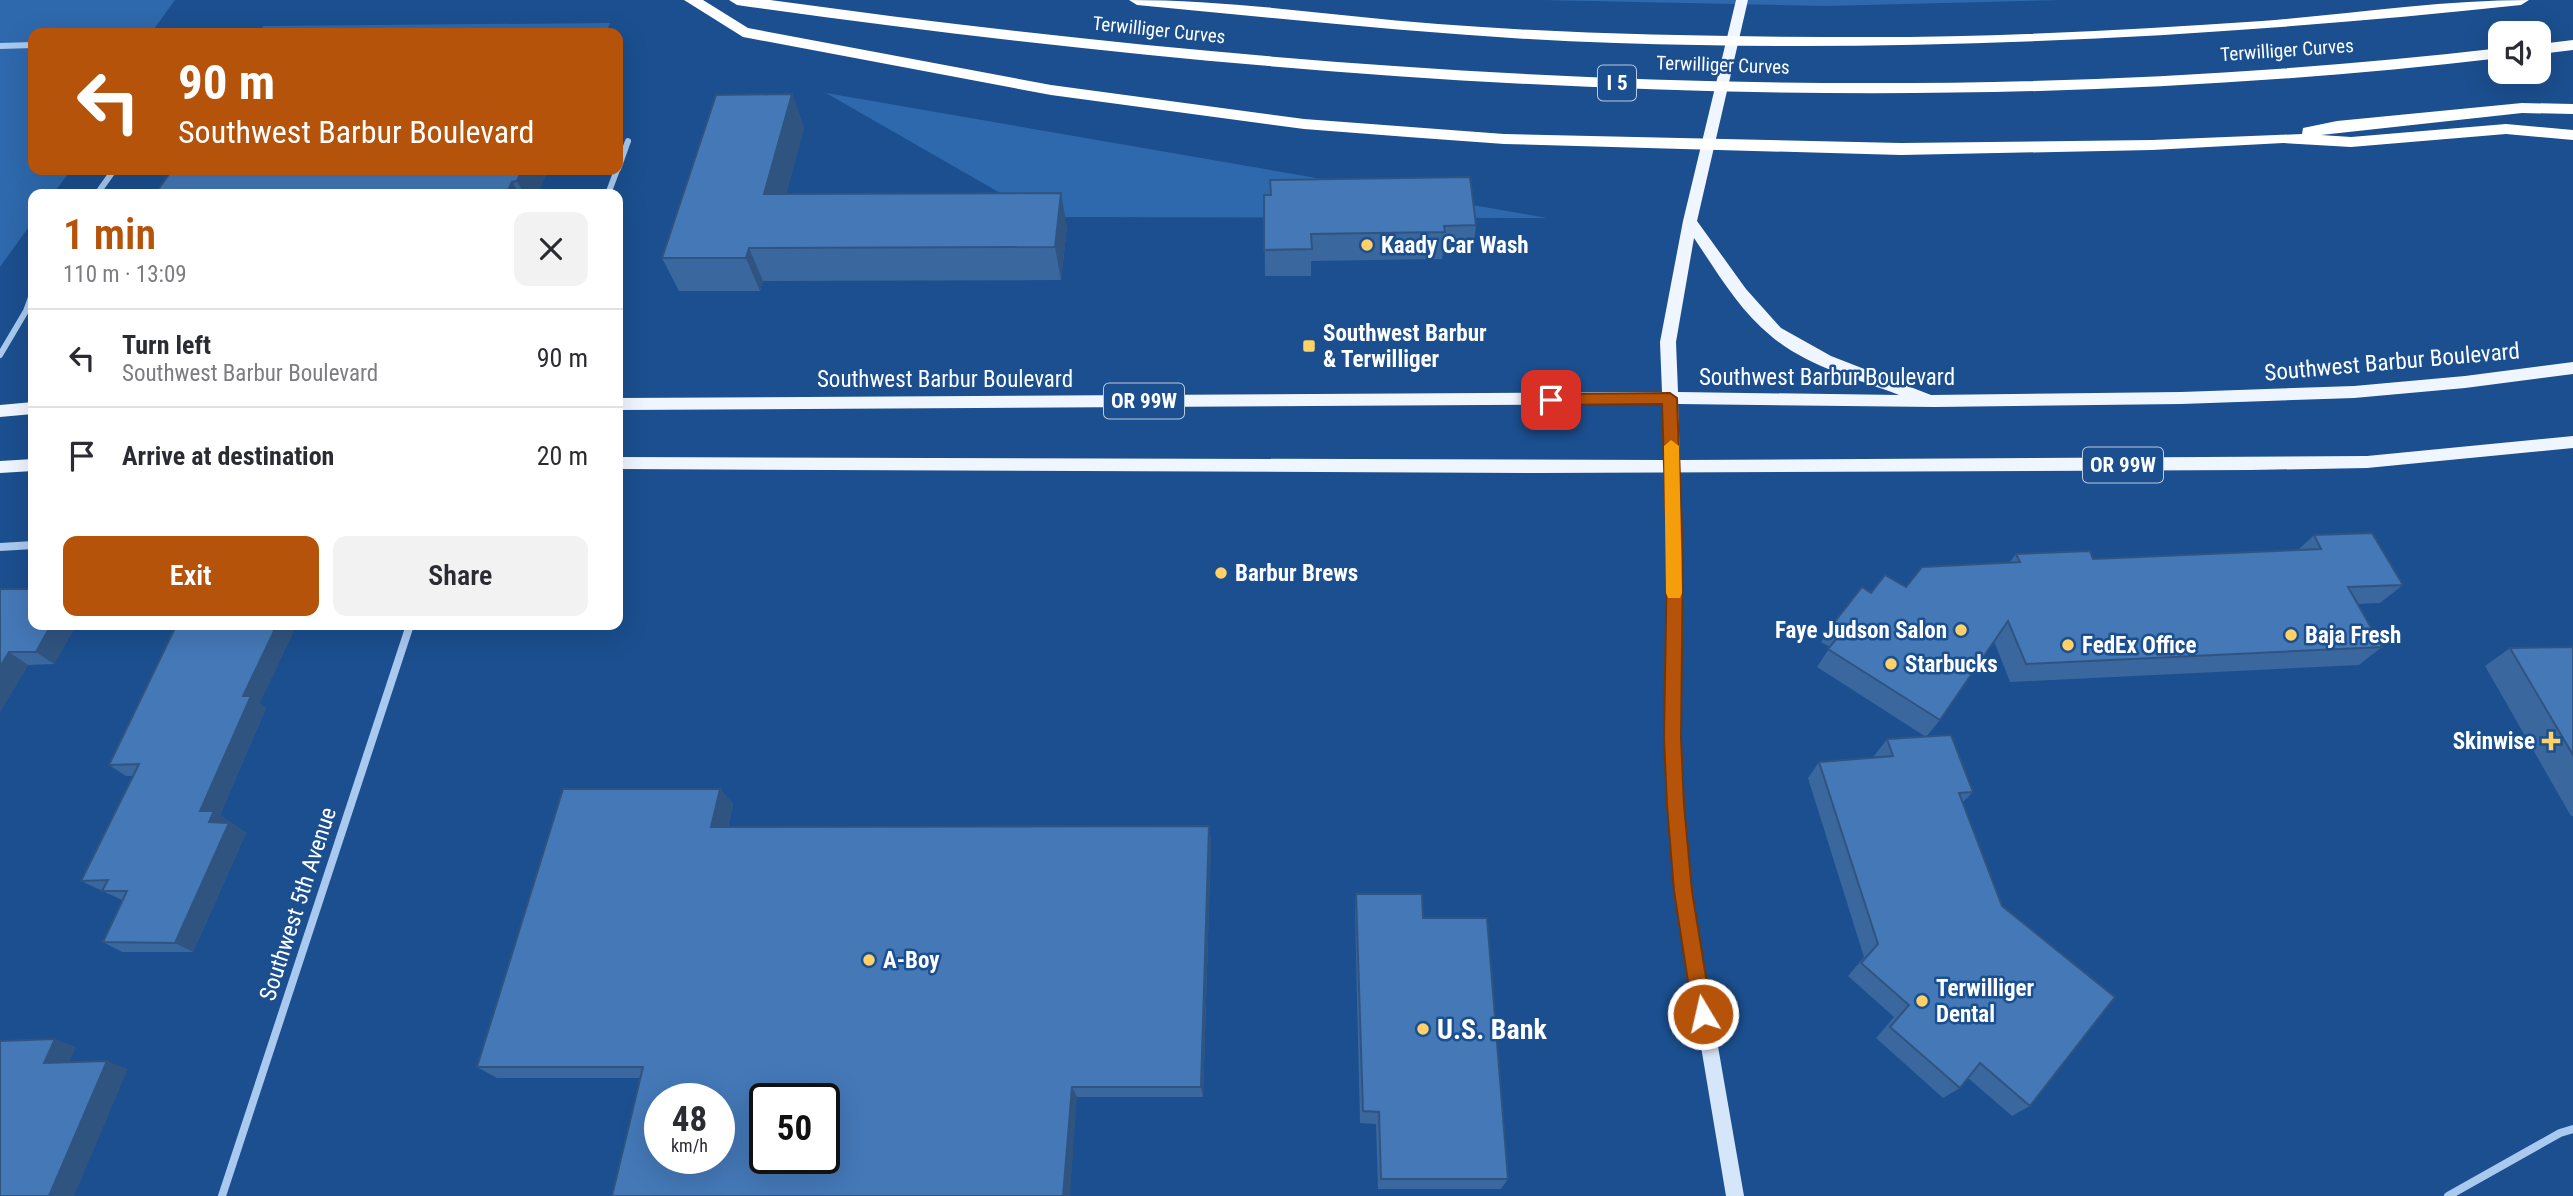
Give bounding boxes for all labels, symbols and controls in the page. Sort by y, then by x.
street label: Terwilliger Curves [1091,12,1227,48]
map controls [2488,21,2551,84]
button: sound [2488,21,2551,84]
street label: Terwilliger Curves [2220,34,2354,66]
street label: Terwilliger Curves [1656,51,1790,79]
text: 90 m [178,54,275,111]
icon: left [63,56,154,147]
road number: I 5 [1598,66,1636,100]
text: Southwest Barbur Boulevard [178,113,534,151]
text: 1 min [63,210,156,259]
button: close [514,212,588,286]
place label: Kaady Car Wash [1381,232,1529,259]
marker: Kaady Car Wash [1359,237,1375,253]
text: 110 m · 13:09 [63,261,187,288]
place label: Southwest Barbur & Terwilliger [1323,320,1487,373]
text: Turn left [122,330,211,360]
street label: Southwest Barbur Boulevard [2263,337,2521,387]
marker: Southwest Barbur & Terwilliger [1301,338,1317,354]
icon: left [63,339,101,377]
text: 90 m [537,343,588,373]
text: Southwest Barbur Boulevard [122,360,378,387]
street label: Southwest Barbur Boulevard [1699,364,1955,391]
street label: Southwest Barbur Boulevard [817,366,1073,393]
pin [1521,370,1581,430]
icon: arrive [1532,381,1570,419]
road number: OR 99W [1104,384,1184,418]
icon: arrive [63,437,101,475]
text: Arrive at destination [122,441,334,471]
text: 20 m [537,441,588,471]
road number: OR 99W [2083,448,2163,482]
button: Exit [63,536,319,616]
button: Share [333,536,588,616]
place label: Barbur Brews [1235,560,1358,587]
marker: Barbur Brews [1213,565,1229,581]
place label: Faye Judson Salon [1775,617,1947,644]
marker: Faye Judson Salon [1953,622,1969,638]
place label: Baja Fresh [2305,622,2401,649]
marker: Baja Fresh [2283,627,2299,643]
place label: FedEx Office [2082,632,2196,659]
marker: FedEx Office [2060,637,2076,653]
place label: Starbucks [1905,651,1998,678]
marker: Starbucks [1883,656,1899,672]
place label: Skinwise [2453,728,2535,755]
marker: Skinwise [2541,731,2561,751]
street label: Southwest 5th Avenue [254,804,342,1004]
place label: A-Boy [883,947,940,974]
marker: A-Boy [861,952,877,968]
place label: Terwilliger Dental [1936,975,2035,1028]
position arrow [1666,977,1740,1051]
marker: Terwilliger Dental [1914,993,1930,1009]
place label: U.S. Bank [1437,1013,1547,1046]
marker: U.S. Bank [1415,1021,1431,1037]
speed limit sign: 50 [749,1083,840,1174]
text: 48 [672,1099,707,1140]
text: km/h [671,1135,708,1156]

